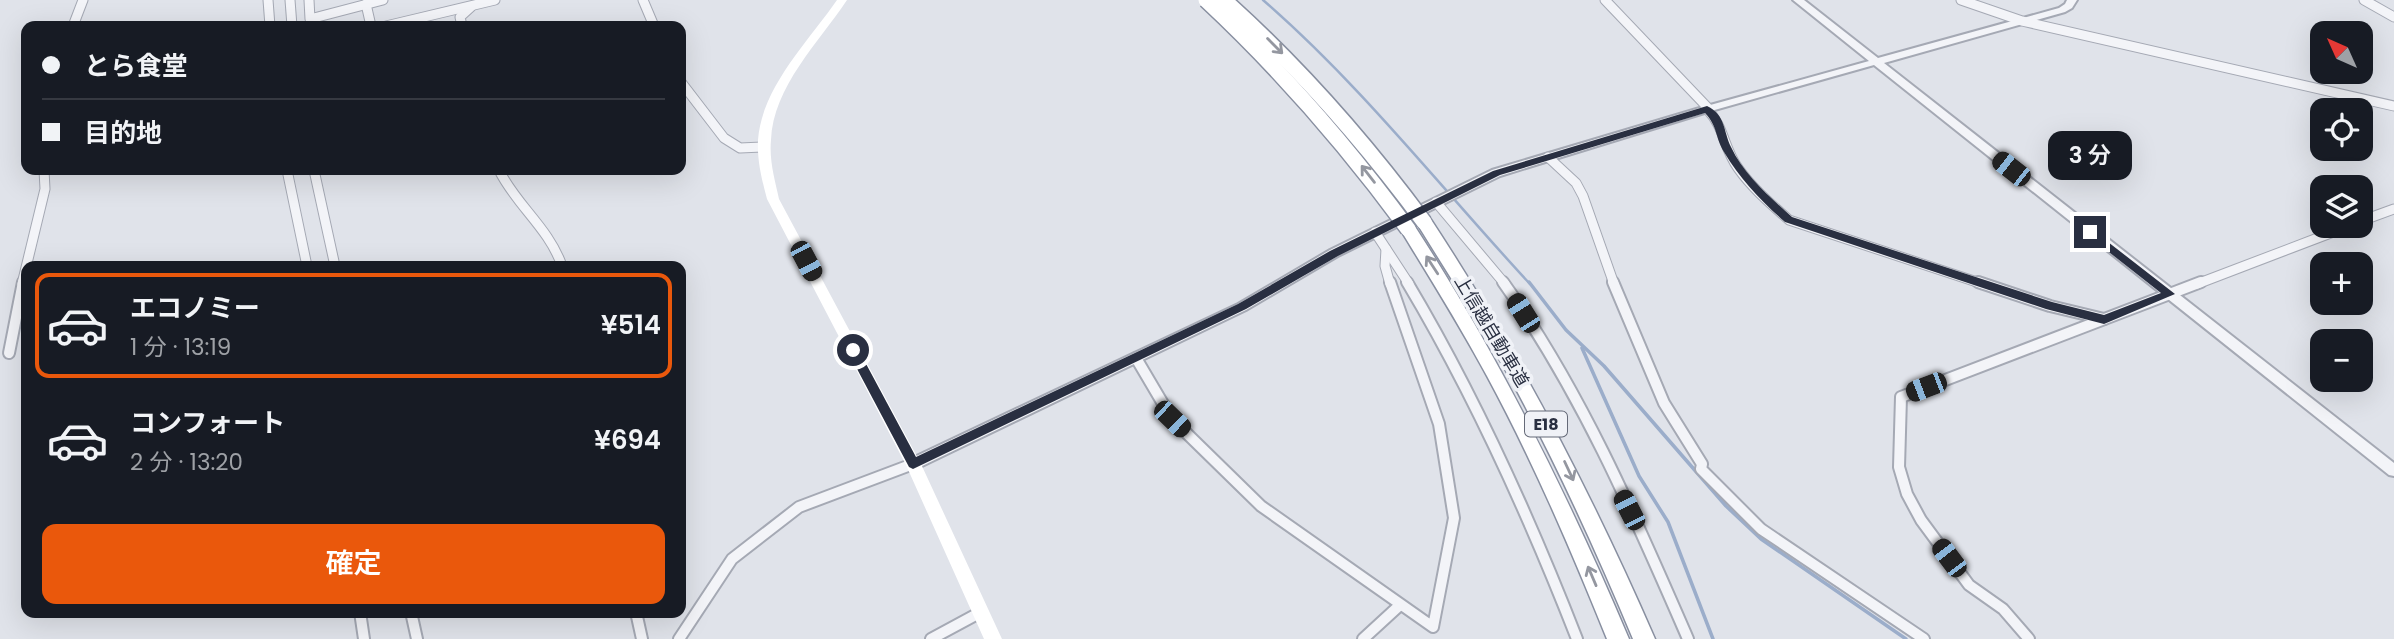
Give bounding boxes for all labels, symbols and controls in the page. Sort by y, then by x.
north arrow [2310,21,2373,84]
map controls [2310,21,2373,392]
one-way arrow [1266,37,1283,54]
text: とら食堂 [84,48,188,84]
button: locate [2310,98,2373,161]
text: 目的地 [84,115,162,151]
callout: 3 分 [2048,131,2132,180]
text: 3 分 [2069,139,2111,171]
car [1988,148,2035,190]
one-way arrow [1360,165,1375,184]
button: layers [2310,175,2373,238]
route end [2074,216,2106,248]
car [787,238,826,284]
button: + [2310,252,2373,315]
one-way arrow [1425,256,1439,276]
street label: 上信越自動車道 [1449,271,1535,391]
text: エコノミー [130,290,260,326]
car [1503,290,1544,336]
icon: car [46,294,109,357]
text: ¥514 [601,307,661,343]
button: − [2310,329,2373,392]
text: 1 分 · 13:19 [130,331,231,363]
route start [837,334,869,366]
car [1903,370,1950,404]
car [1150,397,1195,441]
text: コンフォート [130,405,285,441]
icon: car [46,409,109,472]
road number: E18 [1525,412,1567,436]
text: ¥694 [594,422,661,458]
text: 2 分 · 13:20 [130,446,243,478]
one-way arrow [1563,460,1576,481]
car [1611,487,1648,533]
button: 確定 [42,524,665,604]
car [1928,535,1971,581]
one-way arrow [1585,566,1598,587]

